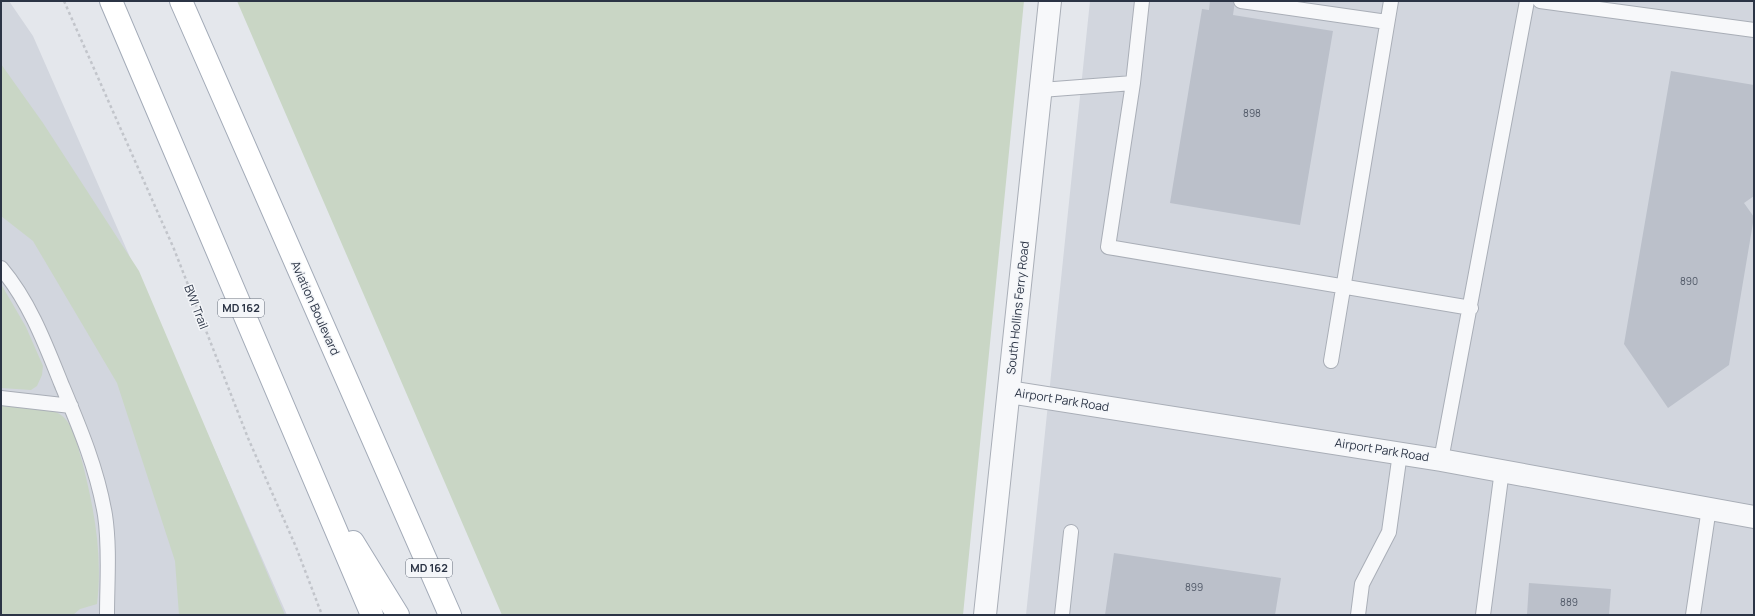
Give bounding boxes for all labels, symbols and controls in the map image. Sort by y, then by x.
house number: 898 [1243,106,1261,120]
street label: South Hollins Ferry Road [1002,240,1033,376]
street label: Aviation Boulevard [287,258,344,358]
house number: 890 [1680,274,1698,288]
street label: BWI Trail [180,282,213,331]
road number: MD 162 [218,299,264,317]
street label: Airport Park Road [1014,384,1110,415]
street label: Airport Park Road [1334,434,1430,465]
road number: MD 162 [406,559,452,577]
house number: 899 [1185,580,1203,594]
house number: 889 [1560,595,1578,609]

